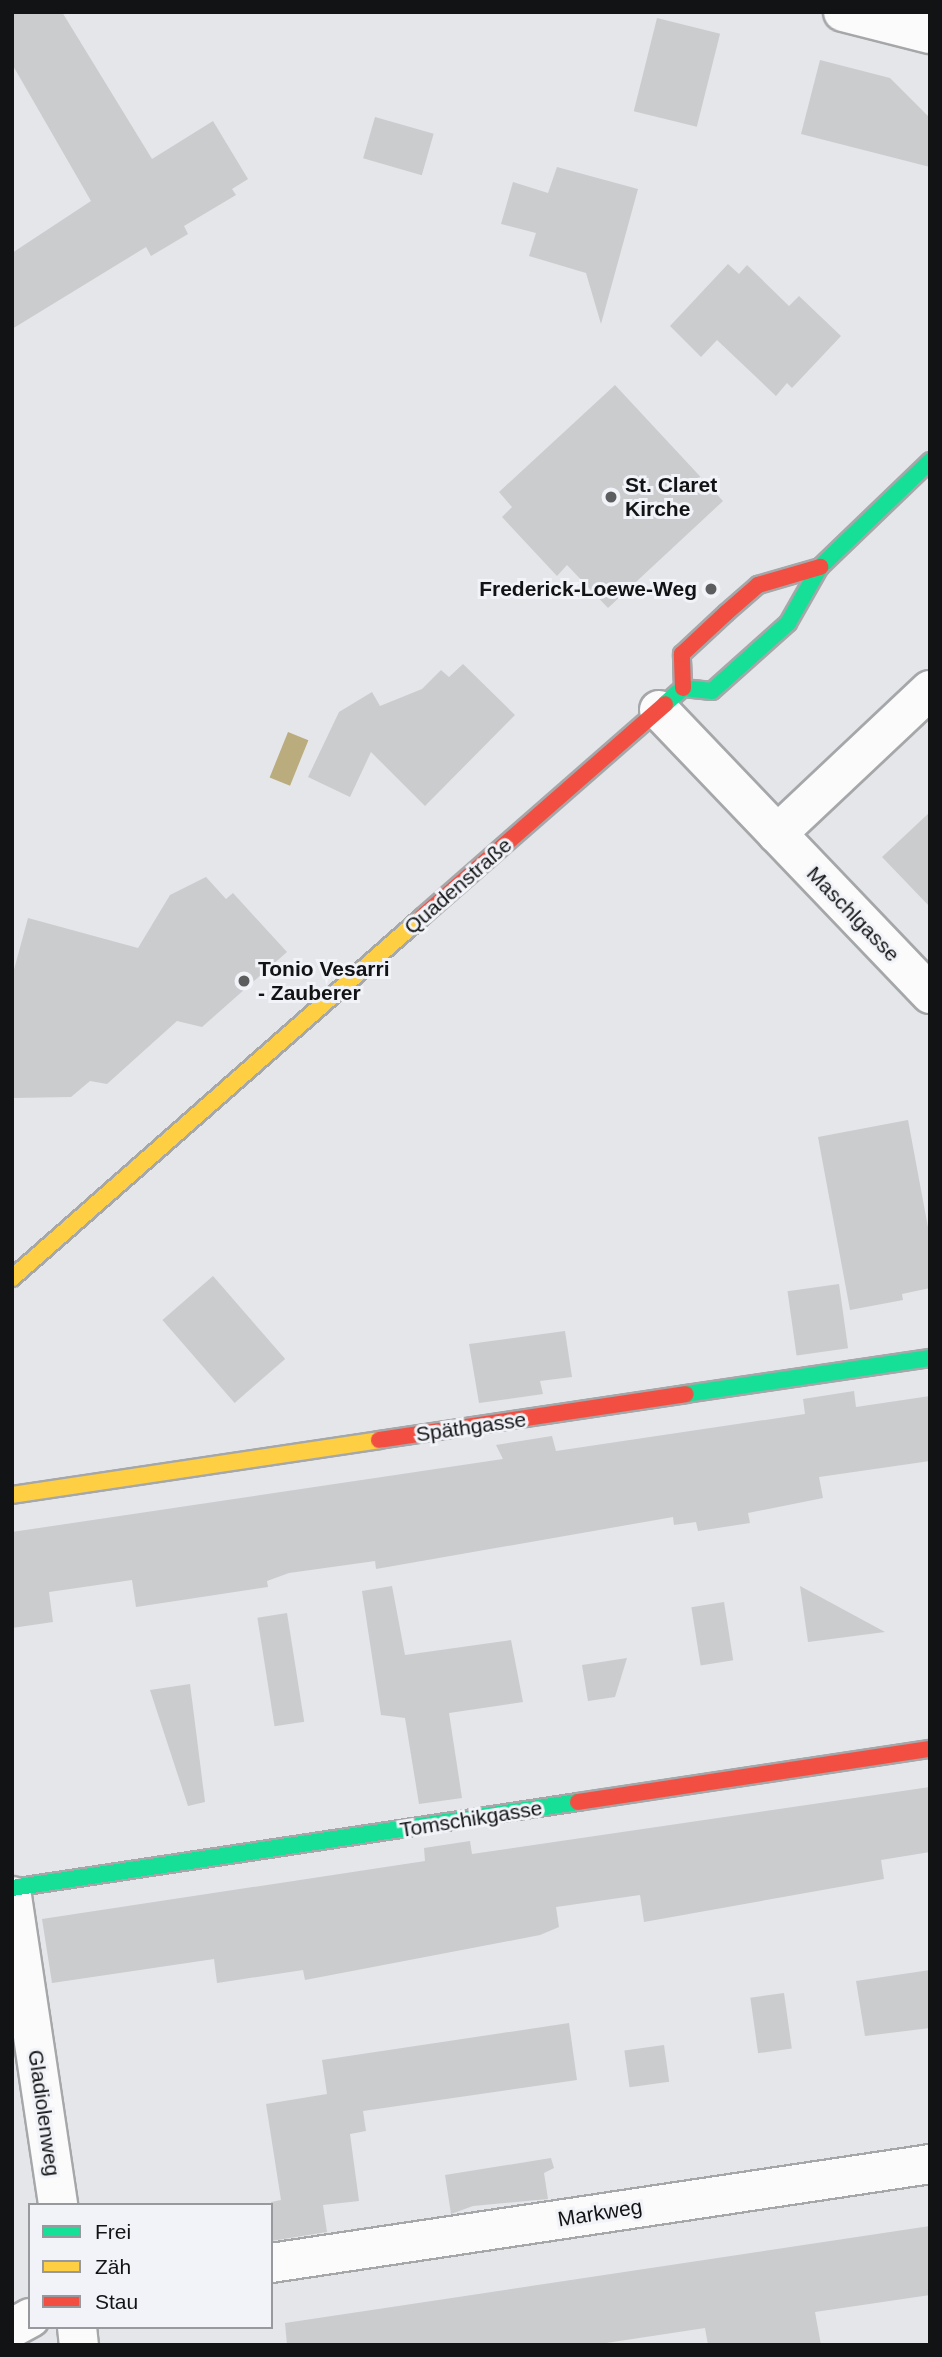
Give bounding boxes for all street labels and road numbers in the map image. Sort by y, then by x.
street label: Quadenstraße [399,832,517,940]
street label: Maschlgasse [801,861,905,967]
street label: Späthgasse [414,1407,528,1447]
street label: Tomschikgasse [398,1795,544,1843]
street label: Gladiolenweg [23,2048,65,2178]
street label: Markweg [556,2194,644,2232]

